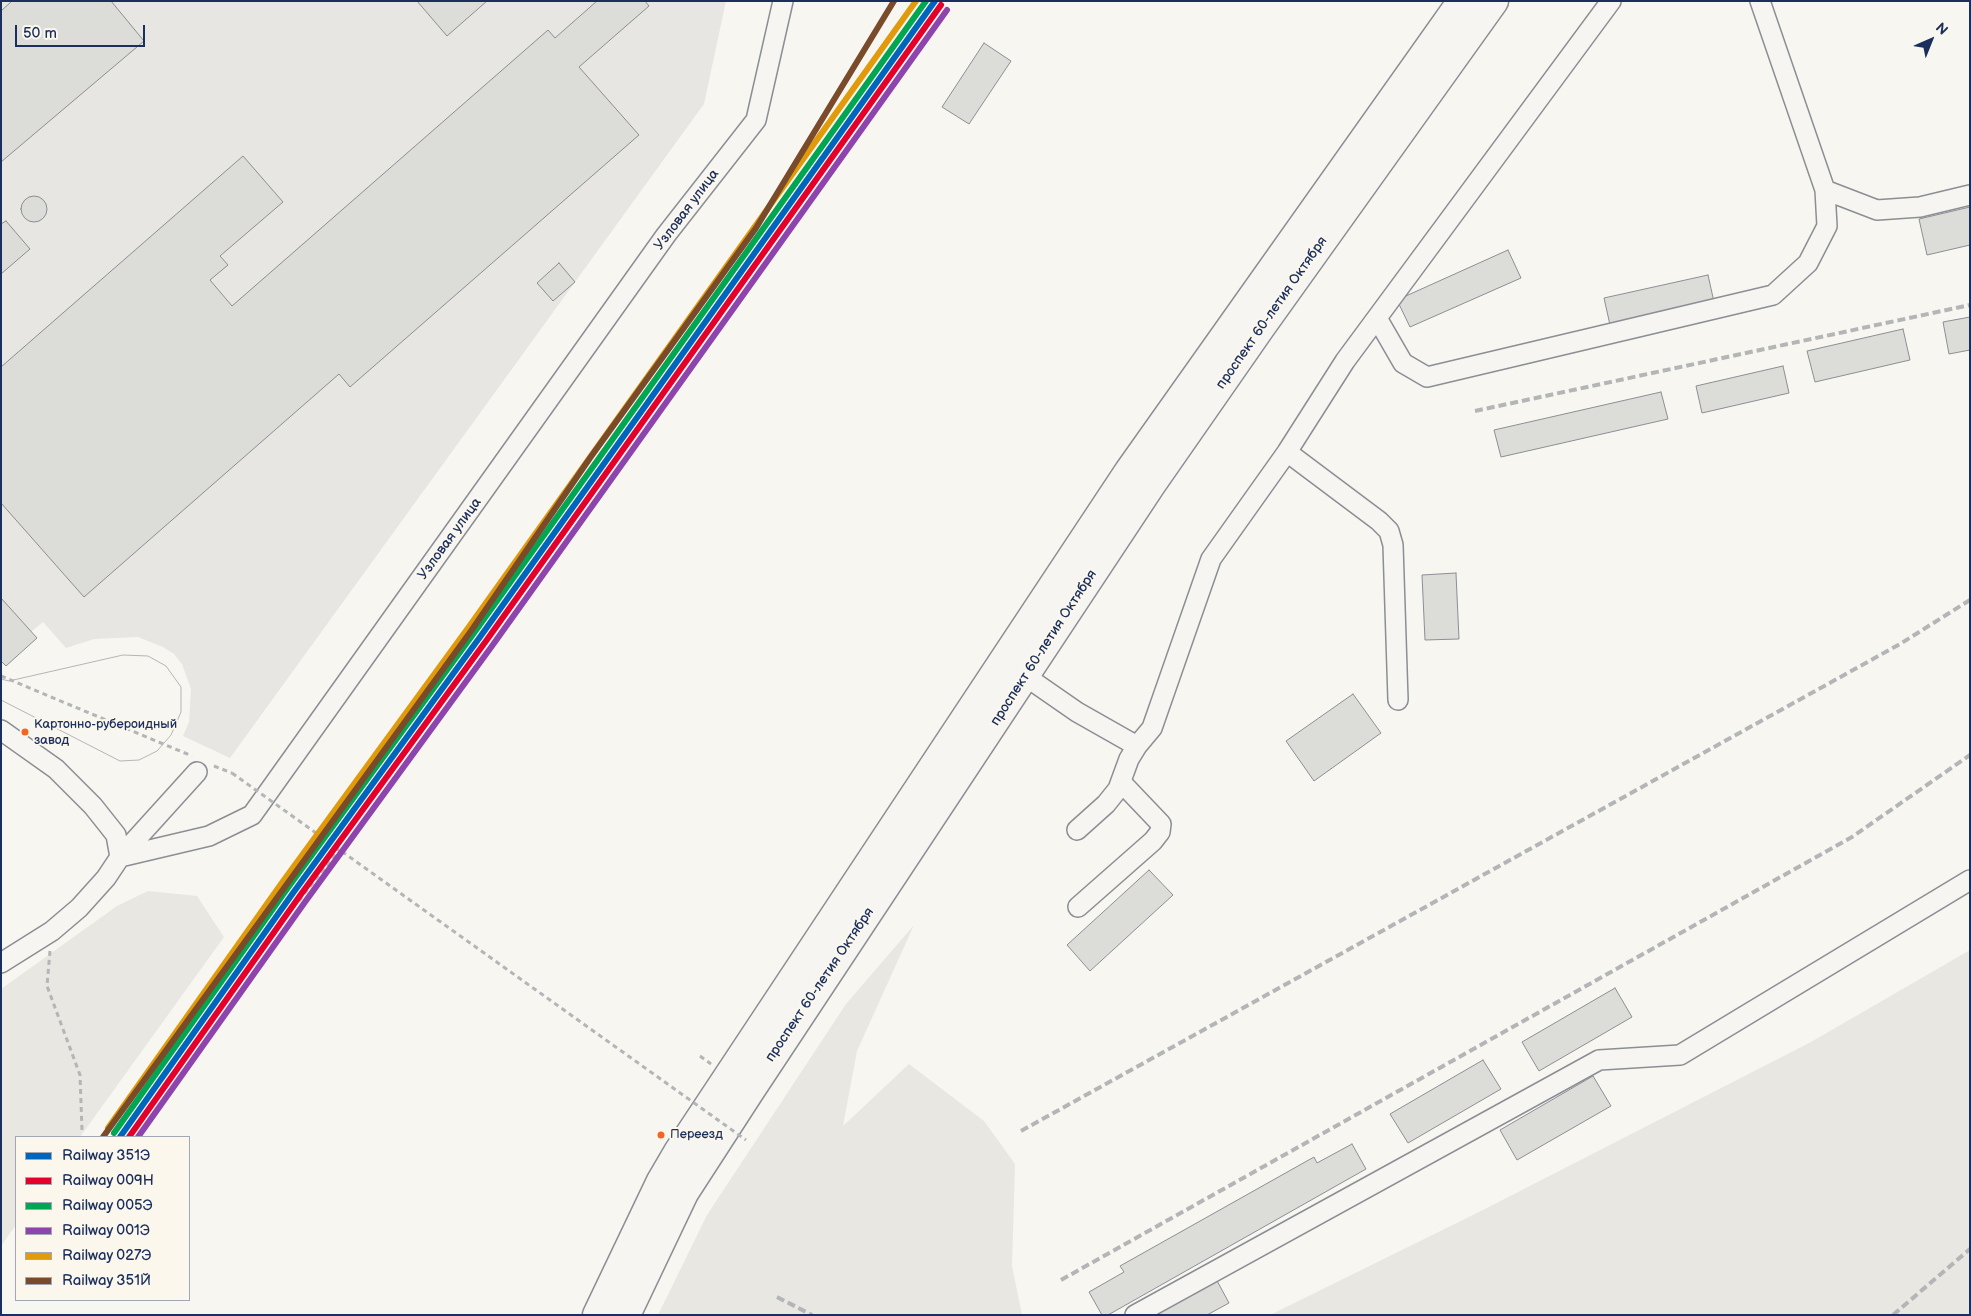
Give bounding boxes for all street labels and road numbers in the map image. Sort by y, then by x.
street label: Узловая улица [651,166,723,254]
street label: проспект 60-летия Октября [1213,233,1331,393]
street label: Узловая улица [415,495,485,583]
street label: проспект 60-летия Октября [987,567,1101,729]
street label: проспект 60-летия Октября [762,905,878,1065]

